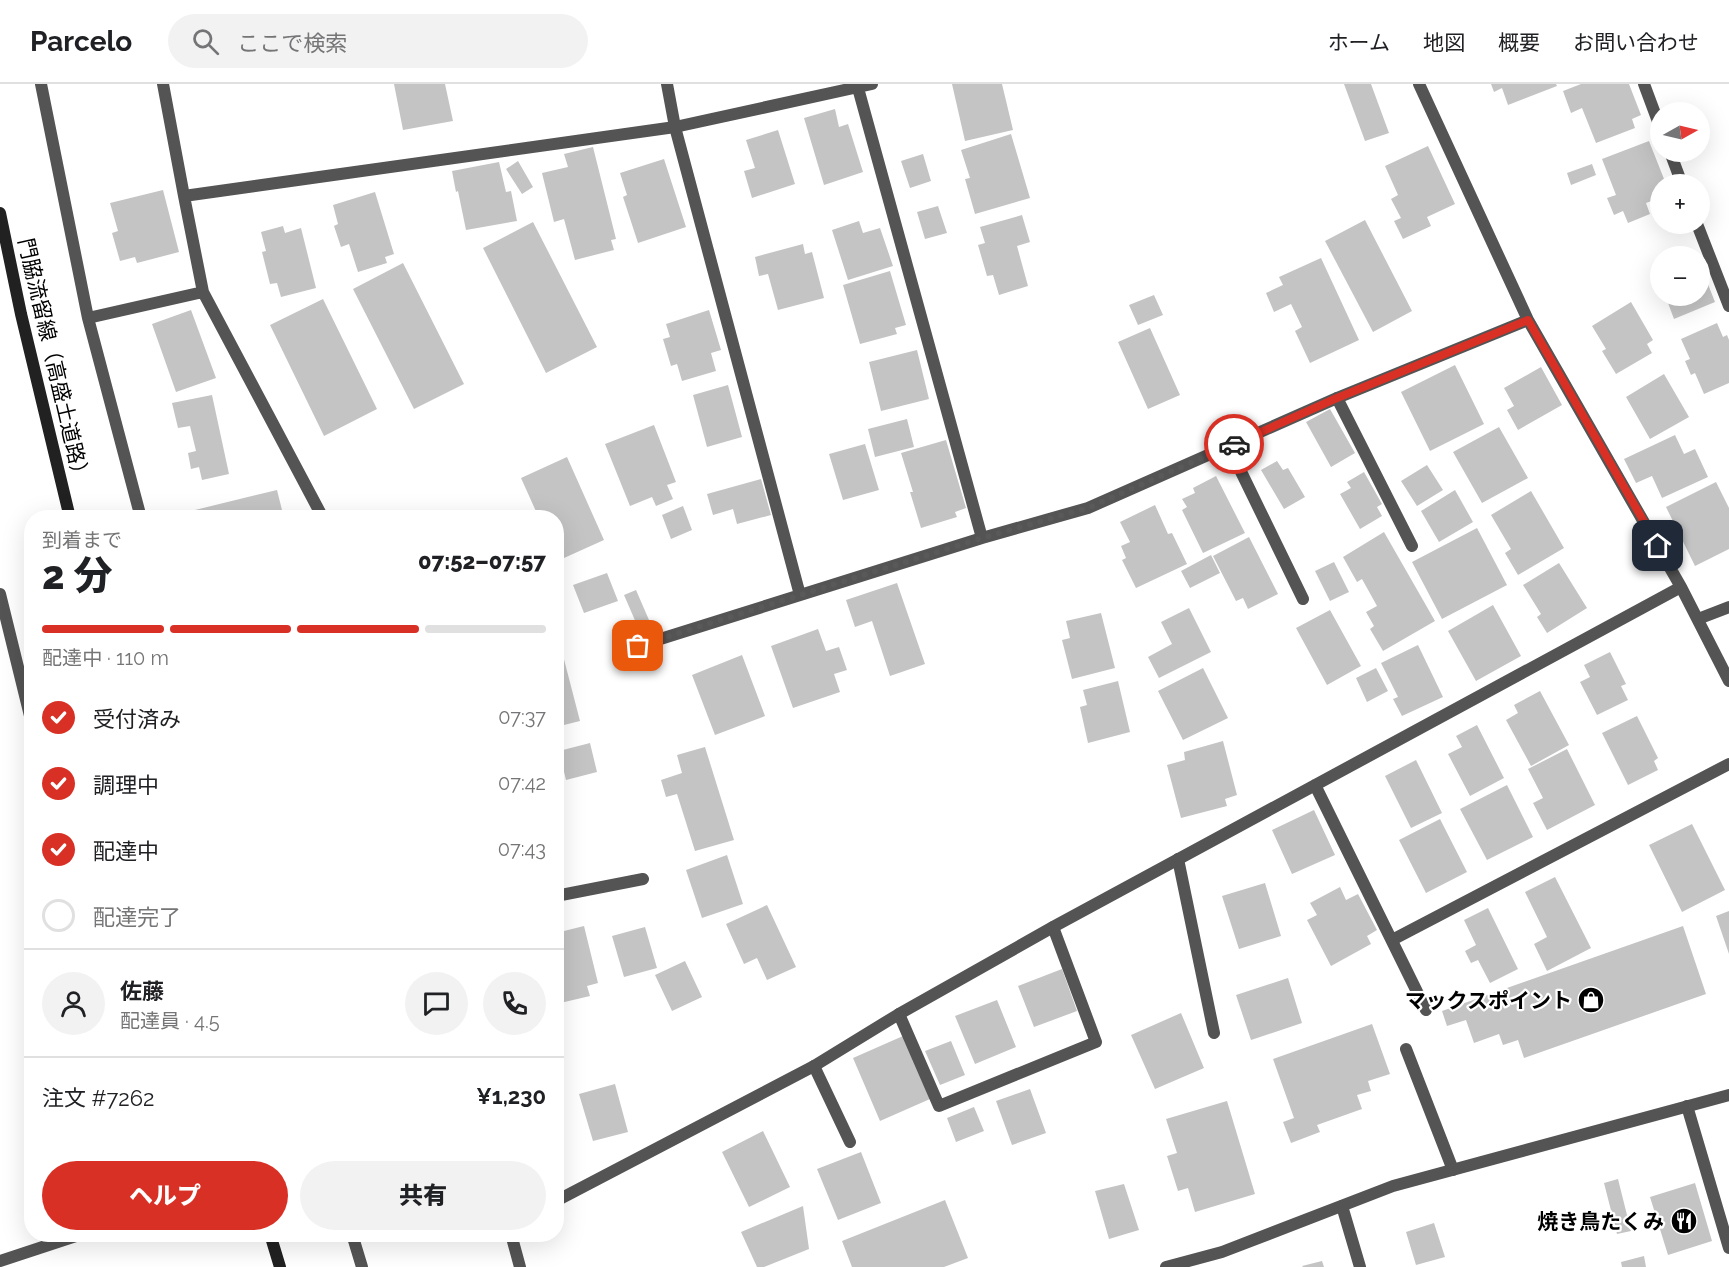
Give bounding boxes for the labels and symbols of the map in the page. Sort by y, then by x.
north arrow [1650,102,1710,162]
street label: 門脇流留線（高盛土道路） [13,235,95,487]
courier [1204,414,1264,474]
pin [1632,520,1683,571]
pin [612,620,663,671]
shop icon: マックスポイント [1576,985,1606,1015]
place label: マックスポイント [1405,988,1572,1013]
restaurant icon: 焼き鳥たくみ [1669,1206,1699,1236]
place label: 焼き鳥たくみ [1537,1209,1664,1234]

